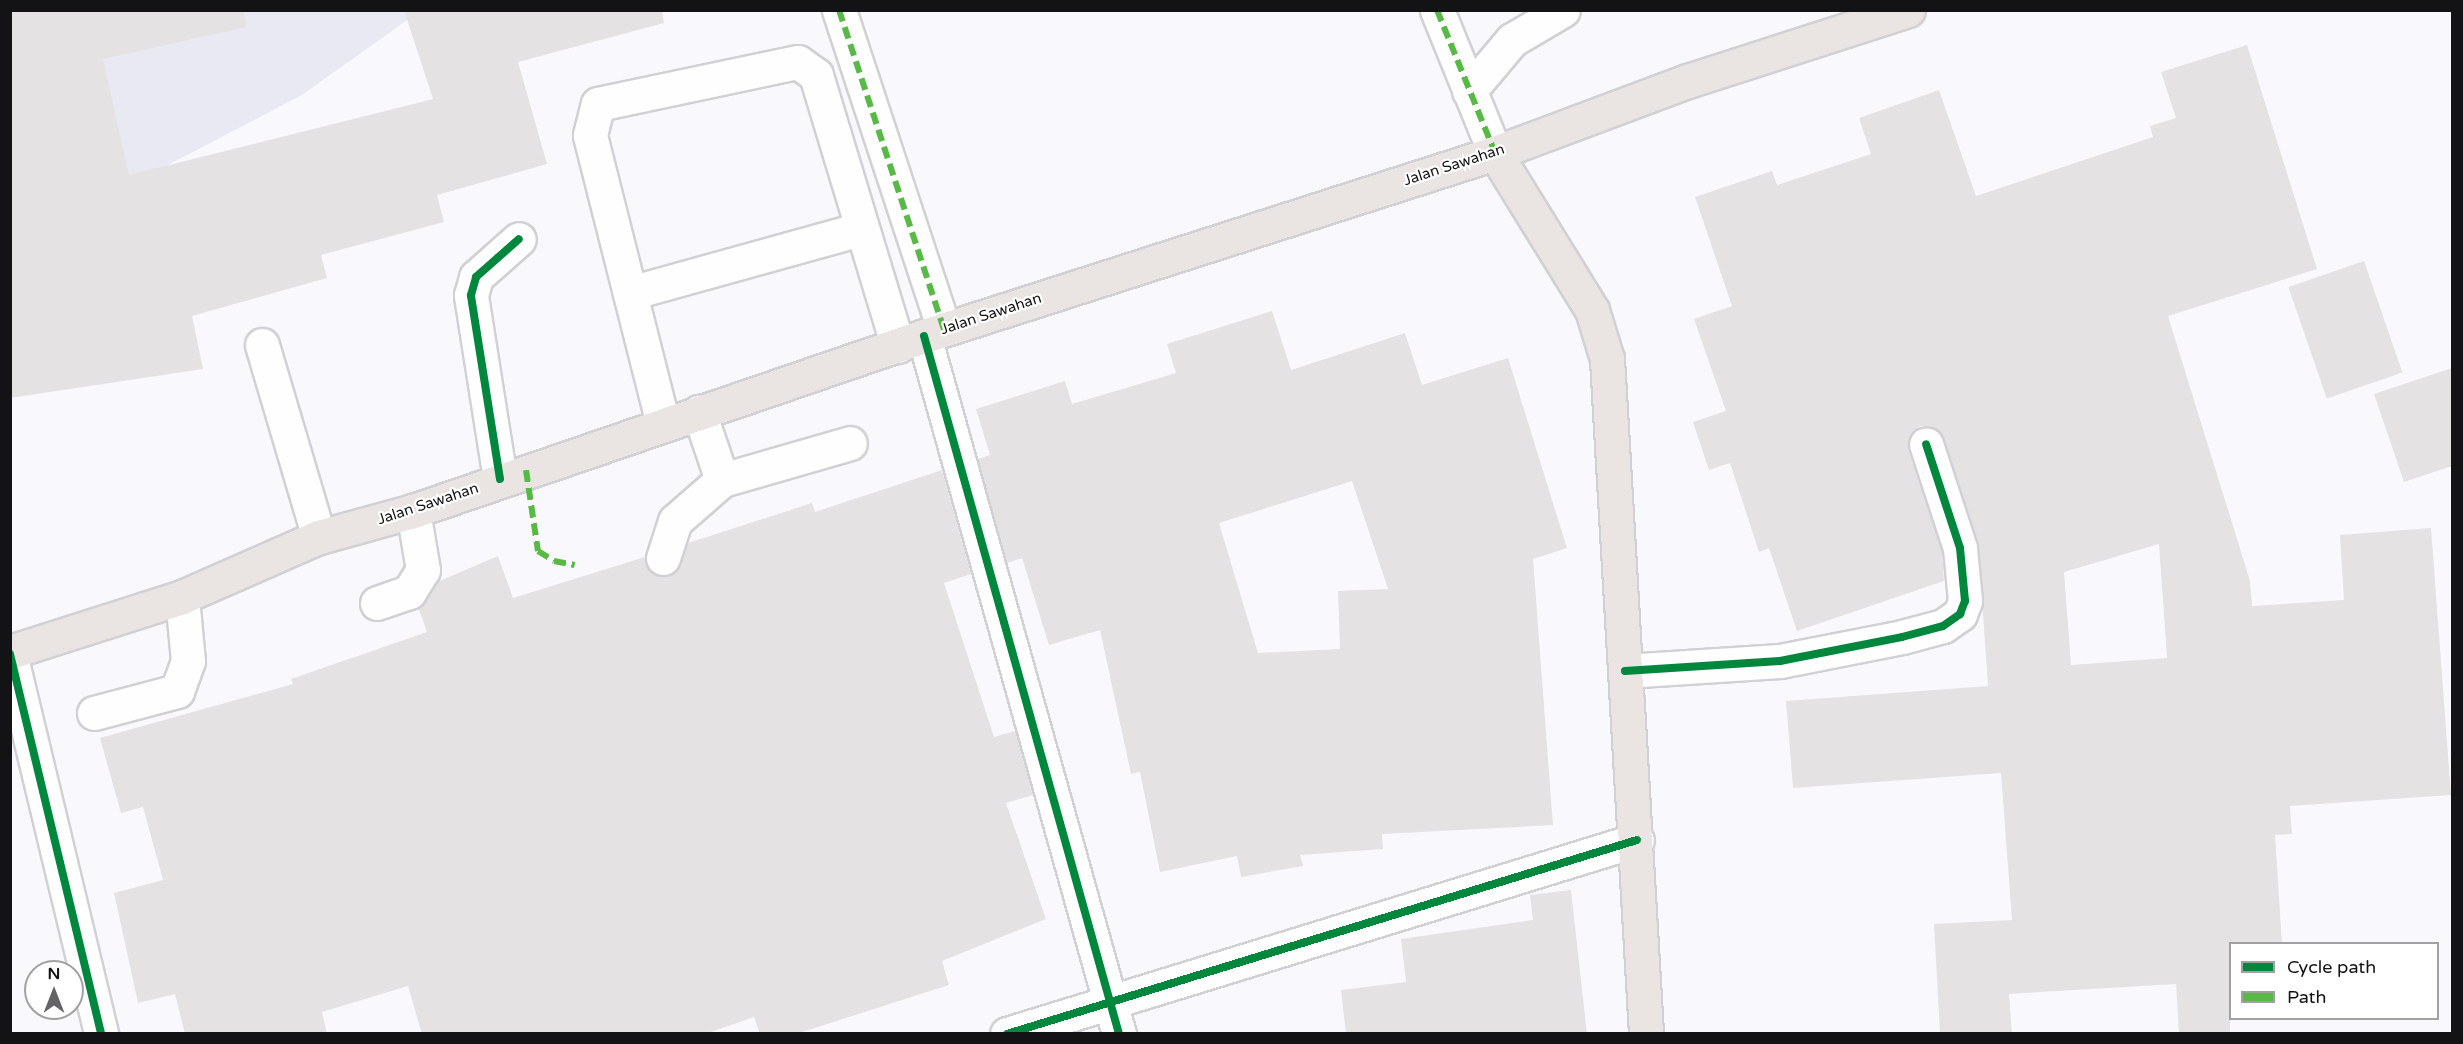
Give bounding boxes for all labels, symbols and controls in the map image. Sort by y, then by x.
street label: Jalan Sawahan [1401,140,1507,190]
street label: Jalan Sawahan [938,289,1044,339]
street label: Jalan Sawahan [375,479,481,529]
legend [2229,942,2439,1020]
text: Cycle path [2287,956,2376,978]
north arrow [24,960,84,1020]
text: N [48,964,60,984]
text: Path [2287,986,2326,1008]

